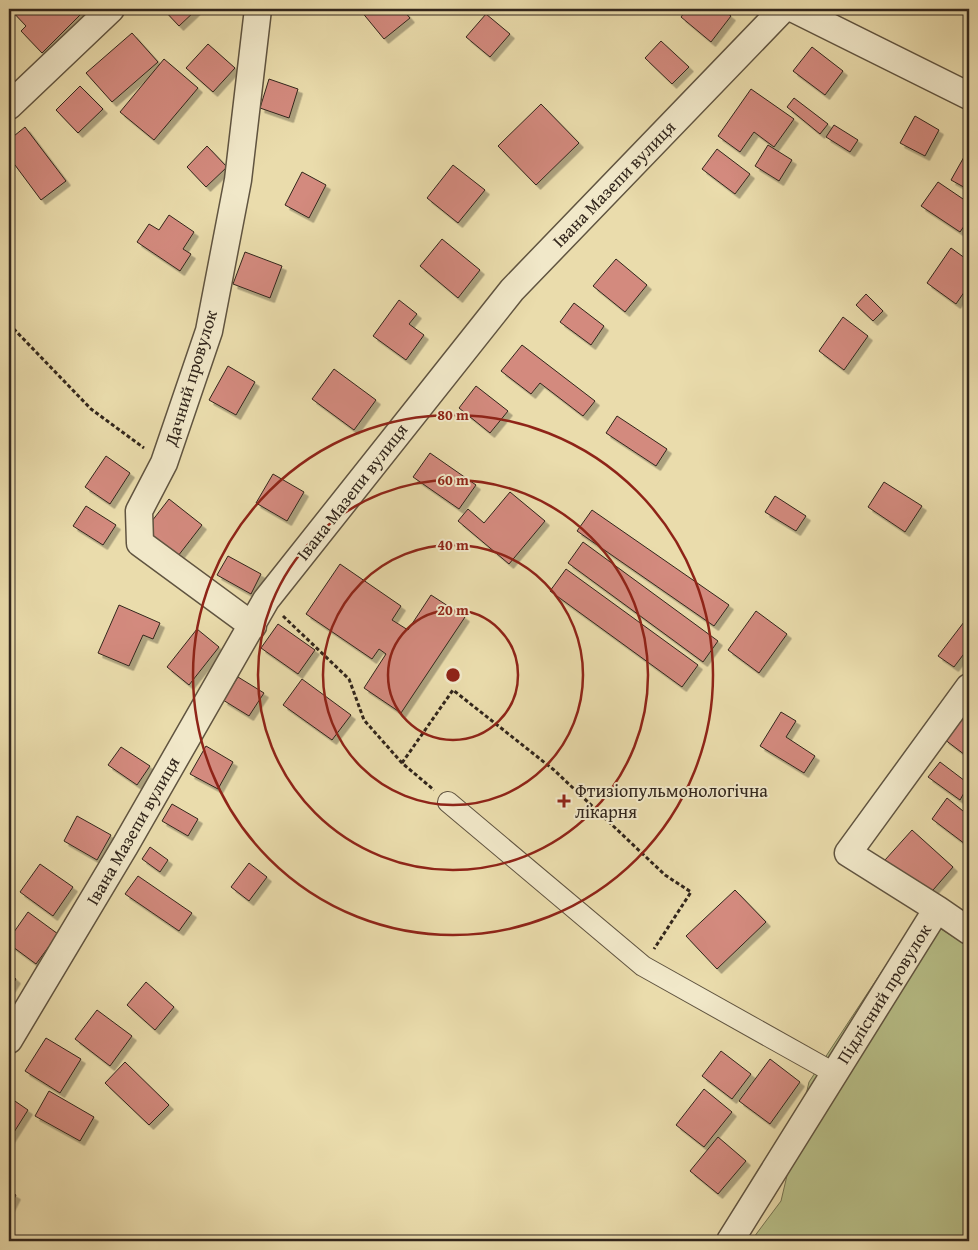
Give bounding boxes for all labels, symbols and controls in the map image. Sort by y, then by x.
street label: Івана Мазепи вулиця [546,114,682,253]
street label: Дачний провулок [157,306,224,450]
text: 80 m [437,404,469,425]
street label: Івана Мазепи вулиця [289,417,414,566]
text: 60 m [437,469,469,490]
text: 40 m [437,534,469,555]
text: 20 m [437,599,469,620]
centre of rings [444,666,462,684]
street label: Івана Мазепи вулиця [79,751,186,910]
place label: Фтизіопульмонологічна лікарня [575,777,768,825]
marker: Фтизіопульмонологічна лікарня [557,794,571,808]
street label: Підлісний провулок [830,918,938,1069]

